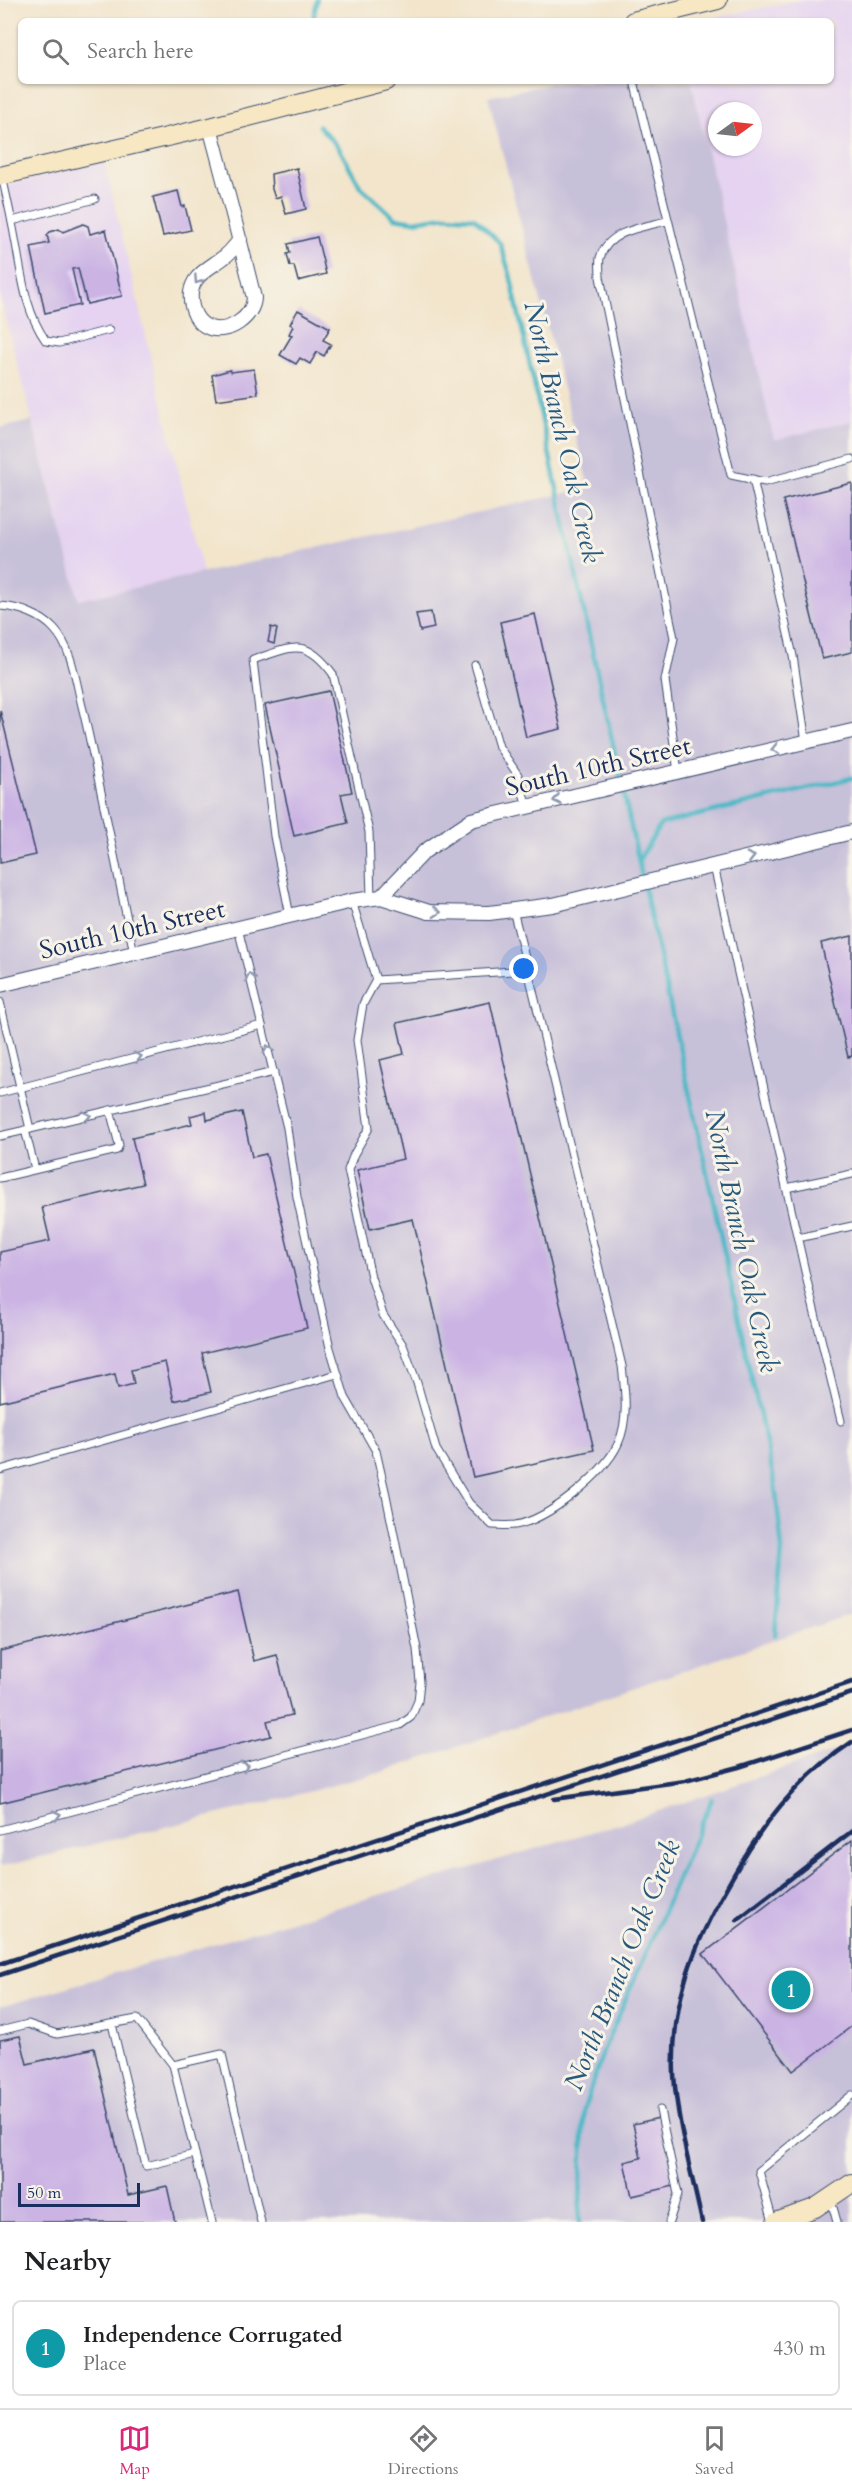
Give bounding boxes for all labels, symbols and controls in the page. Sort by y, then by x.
search box [18,18,834,84]
icon: search [39,35,72,68]
text: Search here [87,36,194,66]
north arrow [708,102,762,156]
one-way arrow [194,274,205,285]
water label: North Branch Oak Creek [514,298,611,567]
street label: South 10th Street [502,728,694,805]
one-way arrow [770,742,780,755]
one-way arrow [552,792,562,805]
one-way arrow [746,851,756,864]
street label: South 10th Street [36,891,228,968]
one-way arrow [433,905,442,918]
your location [509,954,538,983]
one-way arrow [245,972,258,982]
one-way arrow [263,1044,276,1054]
one-way arrow [133,1052,143,1065]
water label: North Branch Oak Creek [696,1106,788,1376]
one-way arrow [82,1110,92,1123]
one-way arrow [240,1760,250,1773]
one-way arrow [51,1810,61,1822]
water label: North Branch Oak Creek [555,1834,690,2096]
pin: 1 [772,1968,810,2012]
scale bar [18,2180,140,2208]
text: 50 m [27,2182,61,2204]
text: Nearby [24,2244,112,2279]
text: Independence Corrugated [83,2320,343,2350]
text: 1 [40,2335,51,2362]
text: 430 m [773,2335,826,2362]
text: Place [83,2350,127,2377]
tab: Map [118,2422,151,2480]
tab: Directions [388,2422,458,2480]
tab: Saved [695,2422,734,2480]

